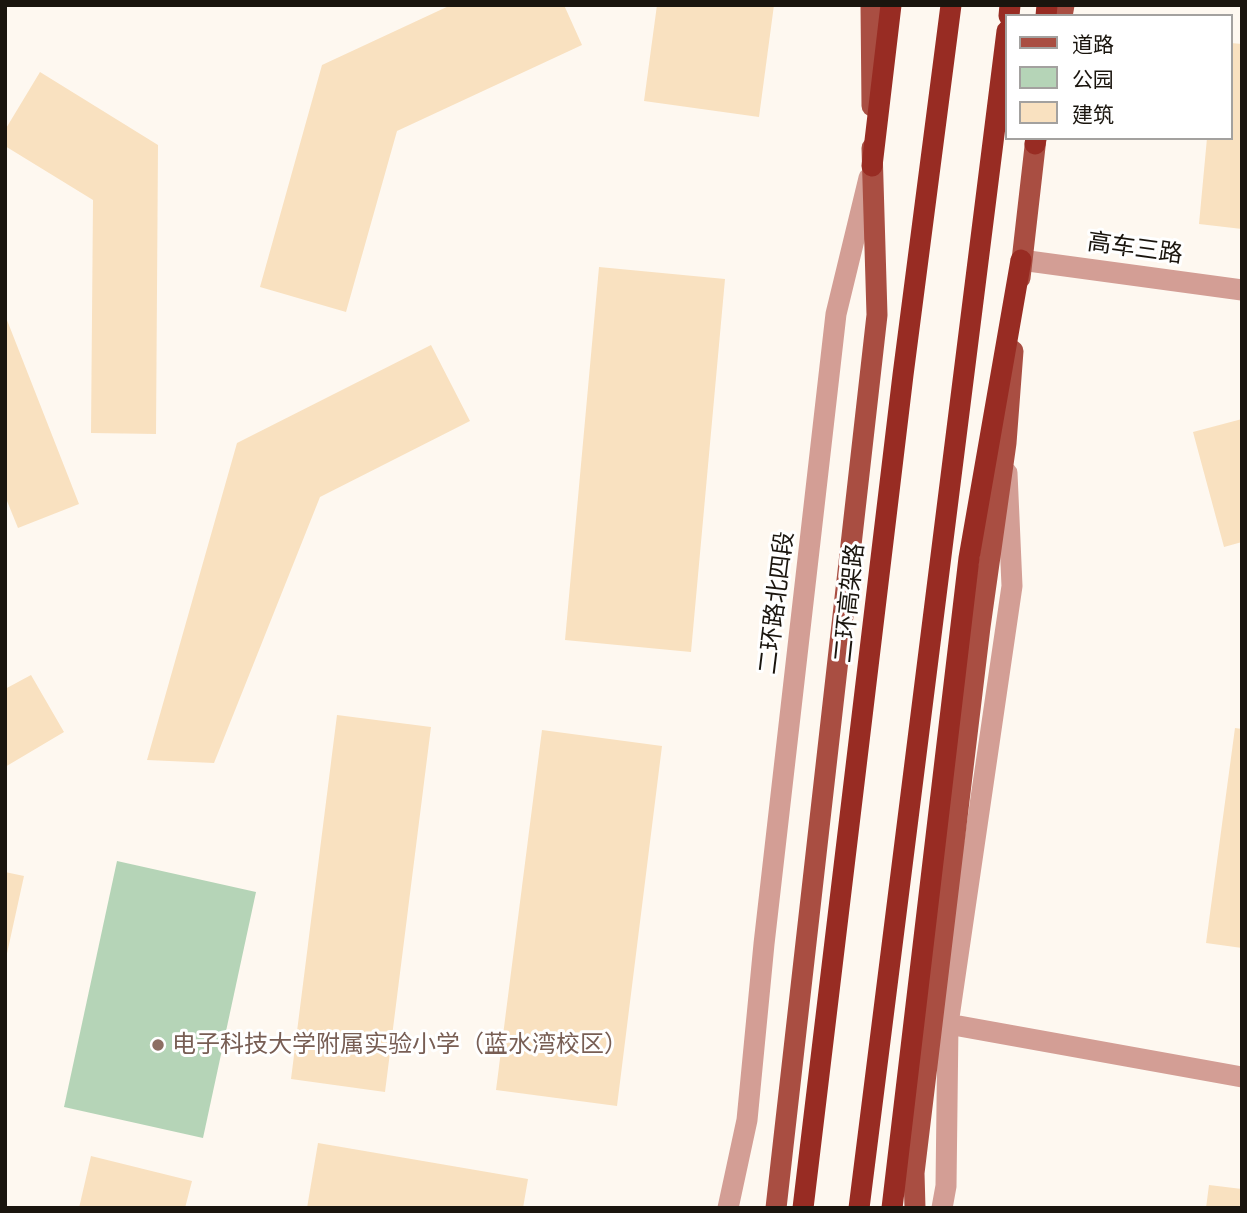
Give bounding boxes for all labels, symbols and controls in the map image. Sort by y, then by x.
legend [1006,14,1233,140]
text: 道路 [1072,33,1114,57]
text: 公园 [1072,68,1114,92]
text: 建筑 [1072,103,1114,127]
street label: 高车三路 [1085,228,1185,270]
street label: 二环路北四段 [754,530,800,676]
street label: 二环高架路 [829,542,871,664]
place label: 电子科技大学附属实验小学（蓝水湾校区） [172,1031,628,1059]
marker: 电子科技大学附属实验小学（蓝水湾校区） [150,1037,166,1053]

